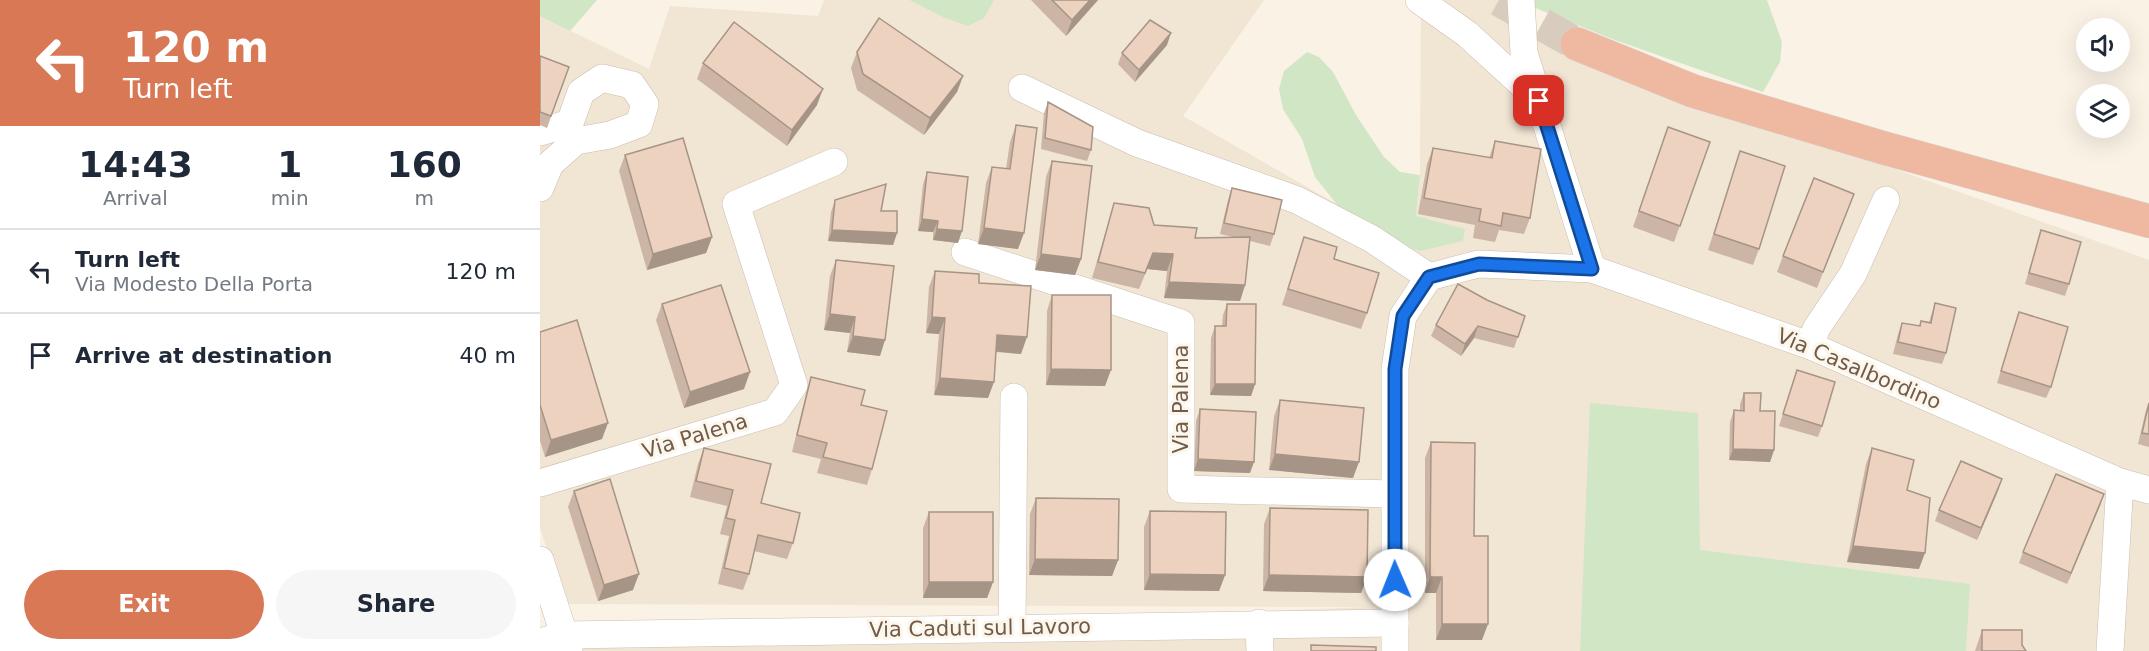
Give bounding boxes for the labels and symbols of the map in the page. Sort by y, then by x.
pin [1513,75,1564,126]
street label: Via Casalbordino [1773,324,1945,414]
street label: Via Palena [1169,345,1193,453]
street label: Via Palena [639,409,751,463]
position arrow [1363,548,1427,612]
street label: Via Caduti sul Lavoro [869,614,1091,642]

